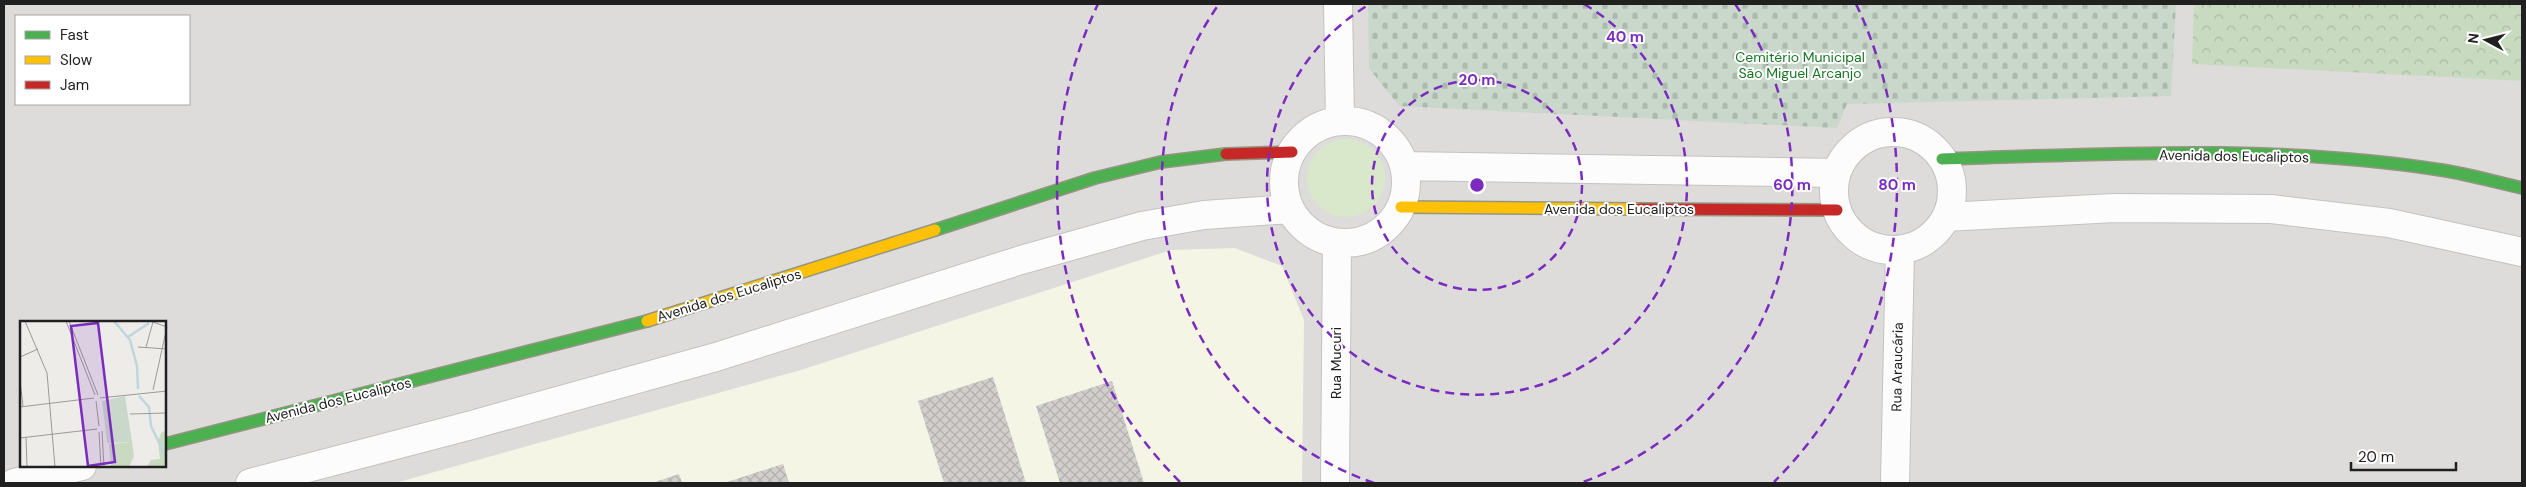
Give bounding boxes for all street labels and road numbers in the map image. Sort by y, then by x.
street label: Avenida dos Eucaliptos [2159,146,2309,166]
street label: Avenida dos Eucaliptos [1544,200,1694,218]
street label: Avenida dos Eucaliptos [655,264,803,326]
street label: Rua Araucária [1887,322,1907,412]
street label: Rua Mucuri [1327,327,1345,399]
street label: Avenida dos Eucaliptos [263,373,413,427]

